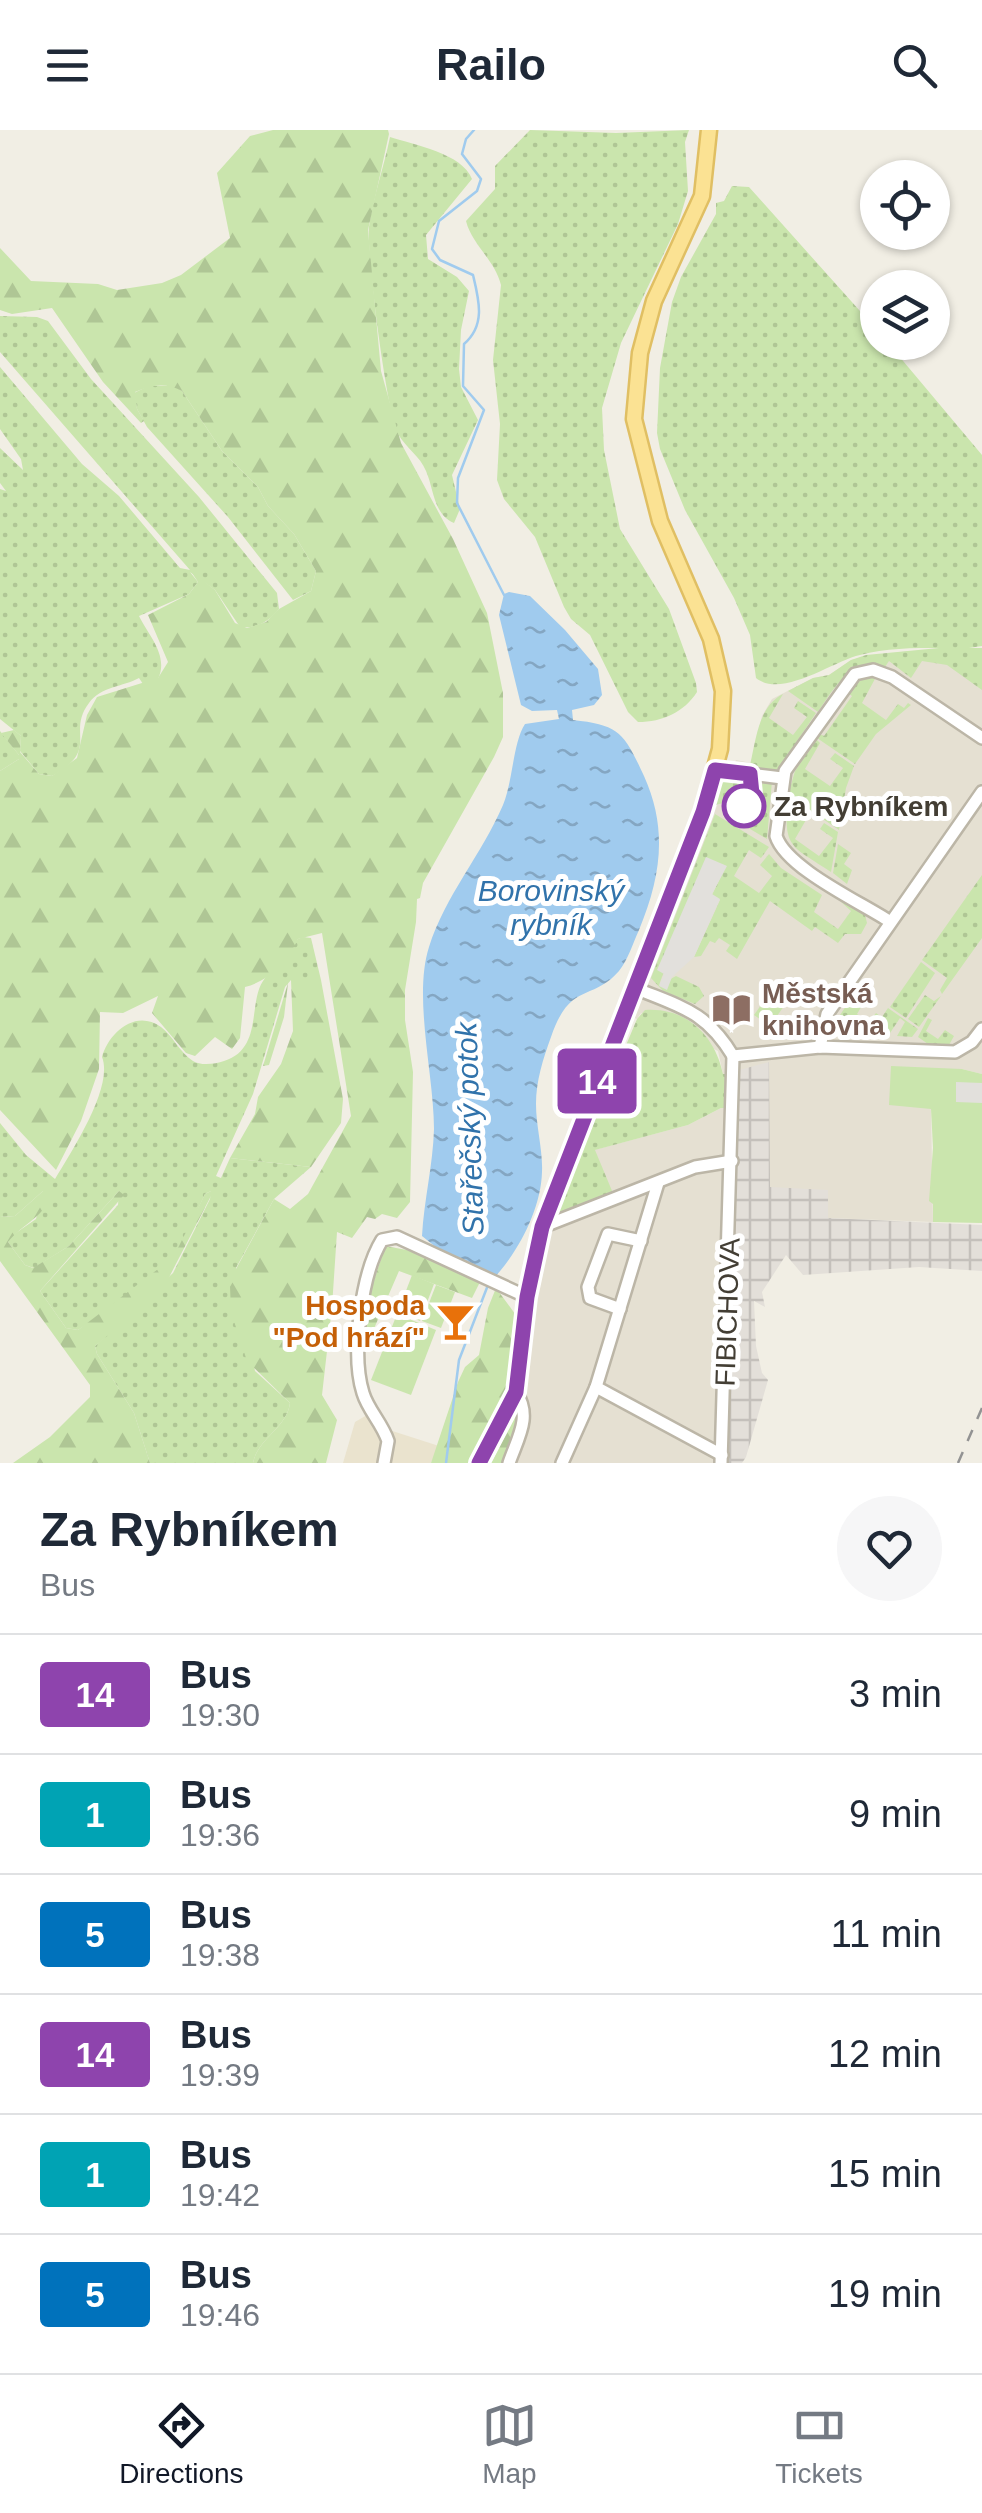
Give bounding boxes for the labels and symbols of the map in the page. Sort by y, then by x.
marker: Za Rybníkem [723,785,765,827]
place label: Za Rybníkem [774,791,948,822]
water label: Borovinský rybník [478,874,626,941]
place label: Městská knihovna [762,978,885,1041]
library icon: Městská knihovna [711,988,753,1030]
water label: Stařečský potok [449,1020,490,1236]
line badge: 14 [552,1048,642,1114]
street label: FIBICHOVA [709,1237,746,1387]
place label: Hospoda "Pod hrází" [272,1290,425,1353]
bar icon: Hospoda "Pod hrází" [434,1300,476,1342]

